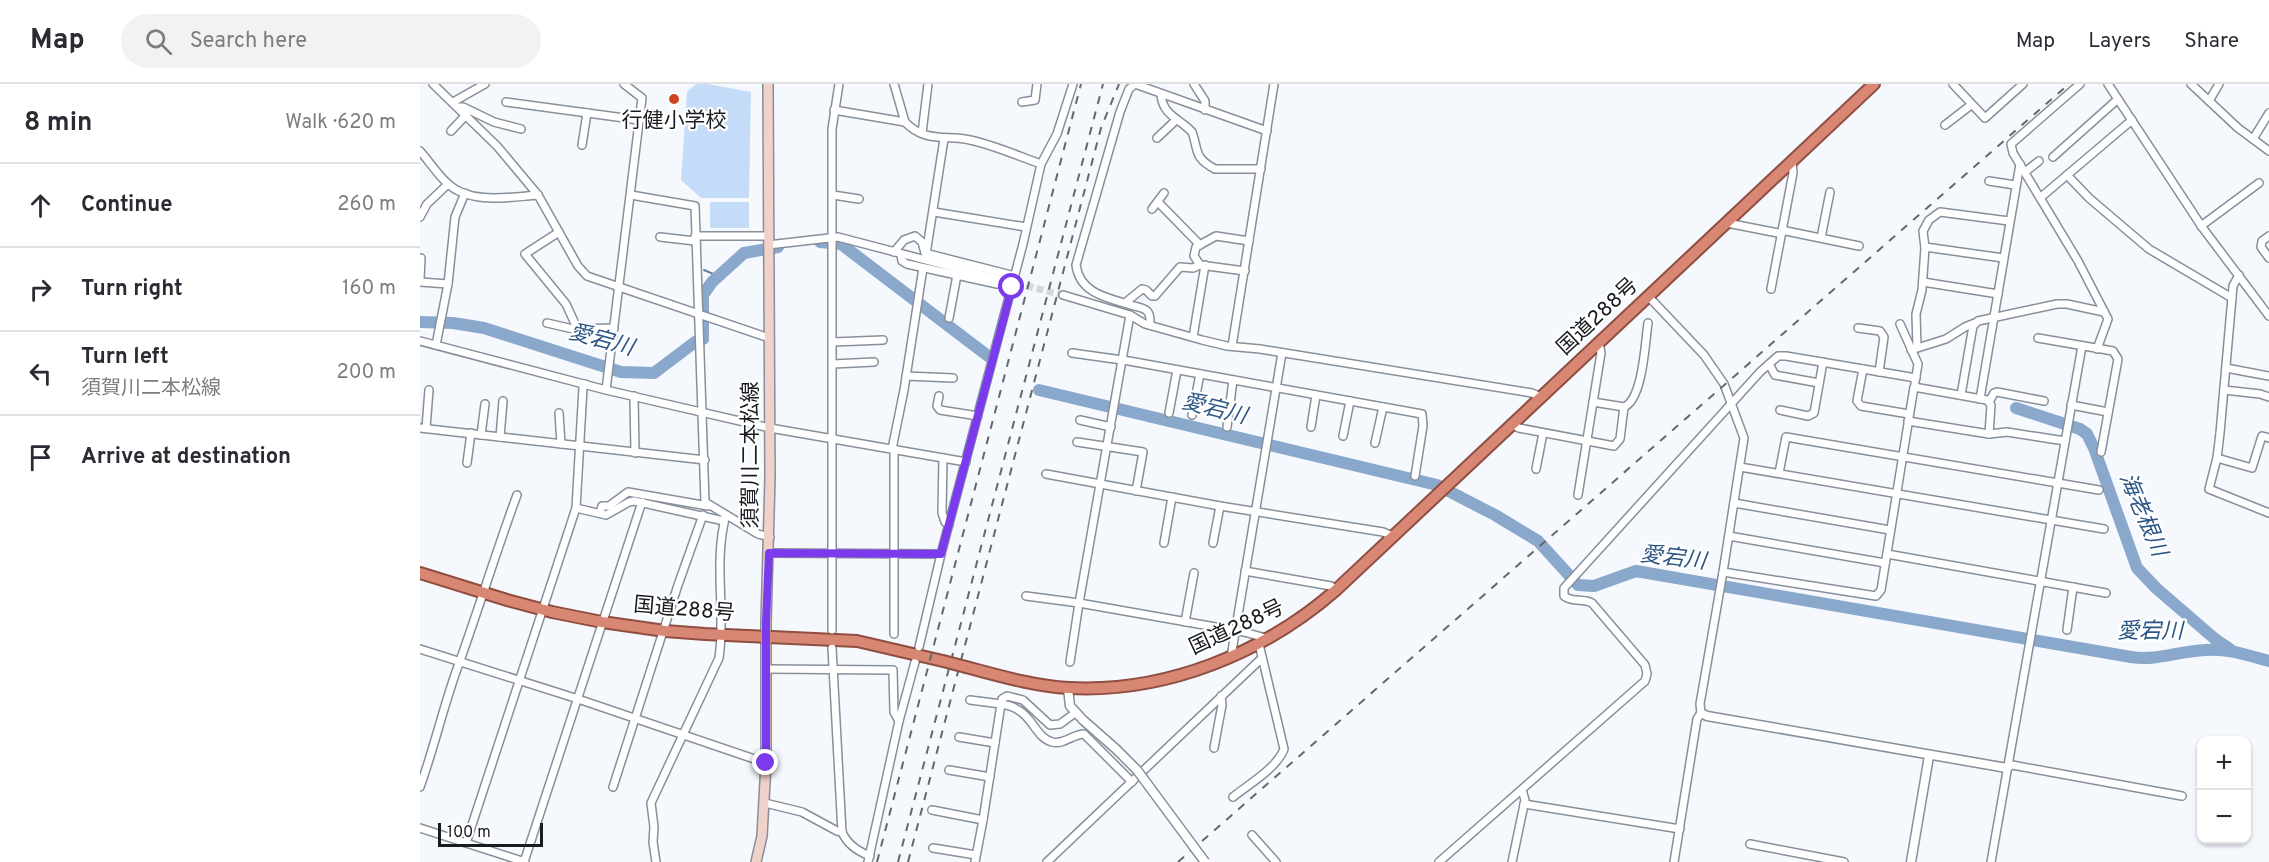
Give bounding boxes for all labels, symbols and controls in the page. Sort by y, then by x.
search box [121,14,541,68]
text: Map [30,23,85,59]
icon: search [142,25,175,58]
text: Search here [190,28,307,55]
text: Map [2016,28,2055,55]
text: Layers [2088,28,2151,55]
text: Share [2184,28,2239,55]
marker: 行健小学校 [667,92,681,106]
text: 8 min [24,107,92,140]
place label: 行健小学校 [622,108,727,135]
text: Walk · 620 m [285,110,396,136]
icon: ahead [24,189,57,222]
text: Continue [81,192,172,219]
text: 260 m [337,192,396,218]
icon: right [24,273,57,306]
route start [998,273,1024,299]
street label: 国道288号 [1552,273,1644,361]
text: Turn right [81,276,183,303]
text: 160 m [342,276,396,302]
water label: 愛宕川 [566,319,638,363]
text: Turn left [81,344,169,371]
icon: left [24,357,57,390]
text: 200 m [337,360,396,386]
text: 須賀川二本松線 [81,376,221,402]
street label: 須賀川二本松線 [738,382,765,529]
water label: 愛宕川 [1179,389,1251,432]
icon: arrive [24,441,57,474]
text: Arrive at destination [81,444,291,471]
water label: 海老根川 [2112,469,2172,563]
water label: 愛宕川 [1639,542,1709,577]
street label: 国道288号 [632,592,736,628]
street label: 国道288号 [1185,594,1289,662]
water label: 愛宕川 [2117,619,2185,646]
map controls [2197,736,2251,844]
button: + [2197,736,2251,790]
route end [752,749,778,775]
button: − [2197,790,2251,844]
scale bar [438,820,543,848]
text: 100 m [447,823,491,843]

